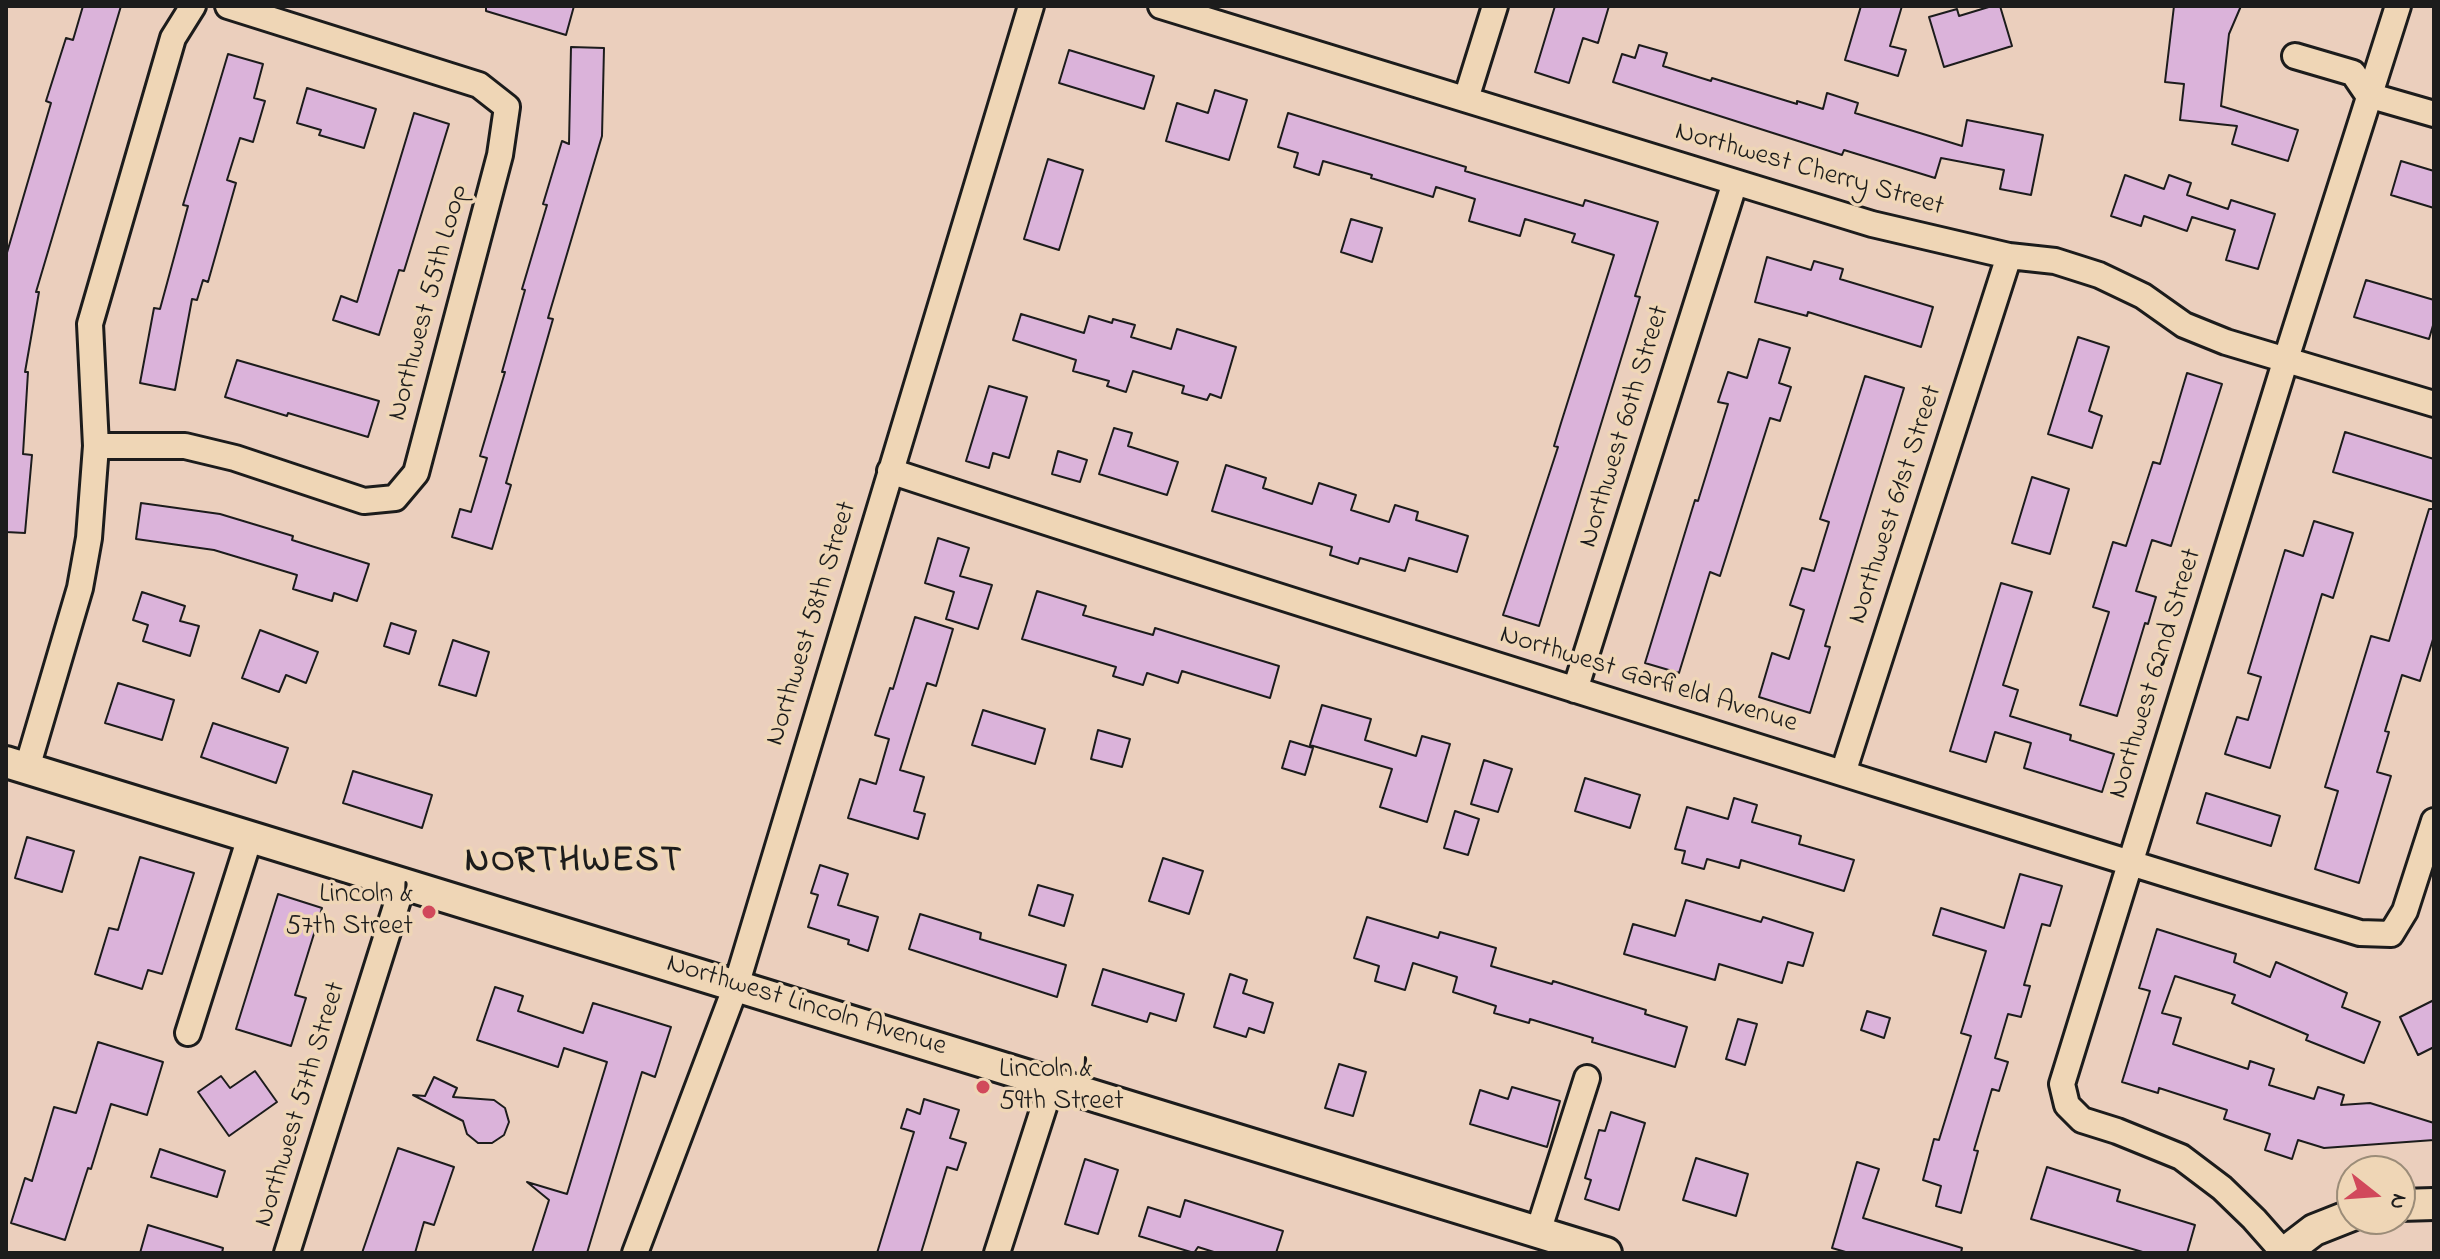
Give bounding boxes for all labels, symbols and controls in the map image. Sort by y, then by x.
street label: Northwest Cherry Street [1671,117,1947,225]
street label: Northwest 55th Loop [382,181,478,425]
street label: Northwest 60th Street [1573,302,1679,552]
street label: Northwest 61st Street [1843,381,1951,629]
street label: Northwest 58th Street [760,498,866,750]
street label: Northwest 62nd Street [2103,545,2211,803]
street label: Northwest Garfield Avenue [1495,620,1801,742]
district label: NORTHWEST [465,842,683,886]
place label: Lincoln & 57th Street [285,879,413,945]
marker: Lincoln & 57th Street [420,903,438,921]
street label: Northwest Lincoln Avenue [662,948,950,1066]
street label: Northwest 57th Street [249,979,355,1231]
place label: Lincoln & 59th Street [999,1054,1124,1120]
marker: Lincoln & 59th Street [974,1078,992,1096]
north arrow [2336,1155,2416,1235]
text: N [2380,1190,2415,1213]

